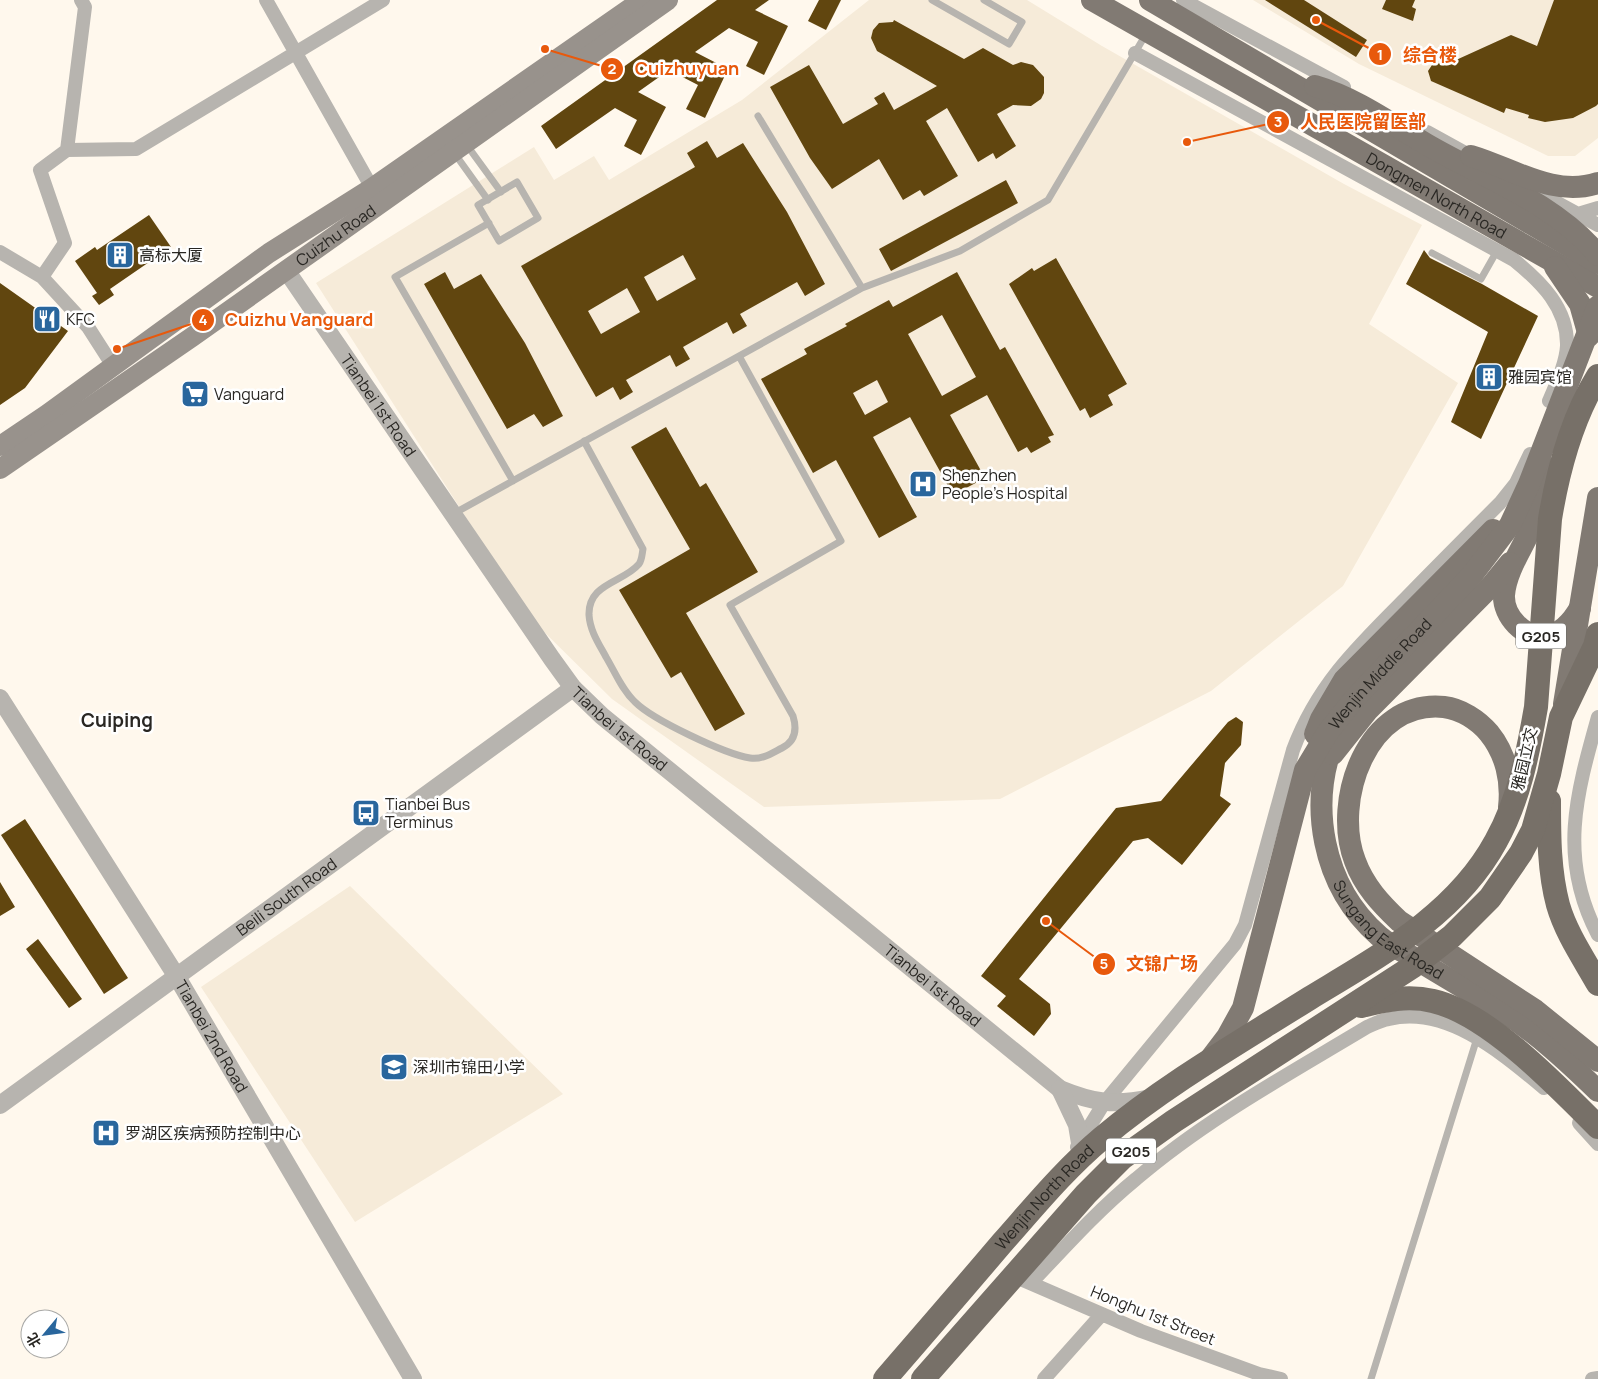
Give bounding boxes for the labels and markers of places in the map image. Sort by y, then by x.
callout: 综合楼 [1368,38,1467,71]
callout: Cuizhuyuan [599,52,749,85]
callout: 人民医院留医部 [1265,105,1436,138]
building icon: 高标大厦 [105,240,135,270]
place label: 高标大厦 [139,244,203,266]
callout: Cuizhu Vanguard [190,303,384,336]
restaurant icon: KFC [32,304,62,334]
place label: KFC [66,308,95,330]
building icon: 雅园宾馆 [1474,362,1504,392]
place label: 雅园宾馆 [1508,366,1572,388]
supermarket icon: Vanguard [180,379,210,409]
place label: Vanguard [214,383,284,405]
place label: Shenzhen People's Hospital [942,464,1068,504]
hospital icon: Shenzhen People's Hospital [908,469,938,499]
place label: Tianbei Bus Terminus [385,793,470,833]
bus stop icon: Tianbei Bus Terminus [351,798,381,828]
callout: 文锦广场 [1091,947,1208,980]
school or university icon: 深圳市锦田小学 [379,1052,409,1082]
place label: 深圳市锦田小学 [413,1056,525,1078]
hospital icon: 罗湖区疾病预防控制中心 [91,1118,121,1148]
place label: 罗湖区疾病预防控制中心 [125,1122,301,1144]

